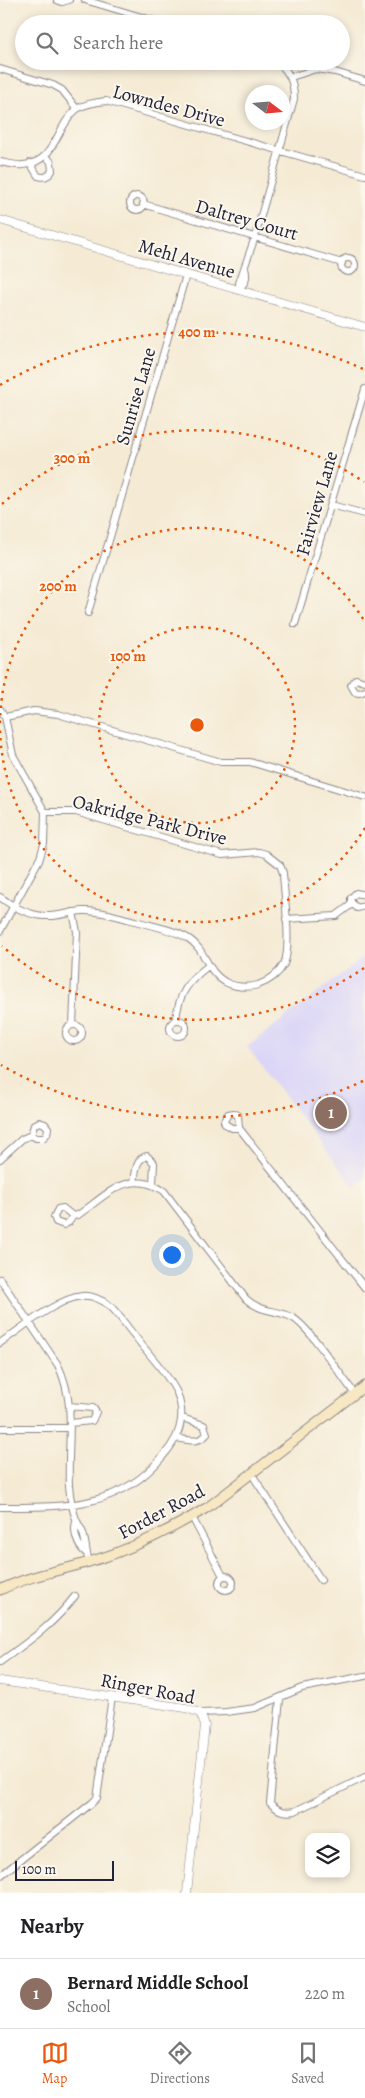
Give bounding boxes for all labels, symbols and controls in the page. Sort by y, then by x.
search box [15,15,350,70]
icon: search [33,29,61,57]
text: Search here [73,30,163,56]
street label: Lowndes Drive [110,78,228,133]
north arrow [245,85,290,130]
street label: Daltrey Court [192,193,301,247]
street label: Mehl Avenue [135,233,238,285]
text: 400 m [178,322,216,342]
street label: Sunrise Lane [110,344,162,448]
text: 300 m [54,448,91,468]
street label: Fairview Lane [290,448,344,559]
text: 200 m [39,576,77,596]
text: 100 m [110,646,146,666]
centre of rings [188,716,206,734]
street label: Oakridge Park Drive [70,788,230,852]
pin: 1 [315,1094,347,1132]
your location [159,1242,185,1268]
street label: Forder Road [114,1478,210,1546]
street label: Ringer Road [98,1667,198,1711]
map controls [305,1833,350,1878]
button: layers [305,1833,350,1878]
scale bar [15,1858,114,1881]
text: 100 m [22,1860,56,1879]
text: Nearby [20,1912,83,1940]
text: Bernard Middle School [67,1970,248,1996]
text: 1 [33,1983,39,2005]
text: 220 m [305,1983,345,2005]
text: School [67,1996,110,2018]
tab: Map [41,2039,69,2088]
tab: Directions [150,2039,210,2088]
tab: Saved [291,2039,324,2088]

